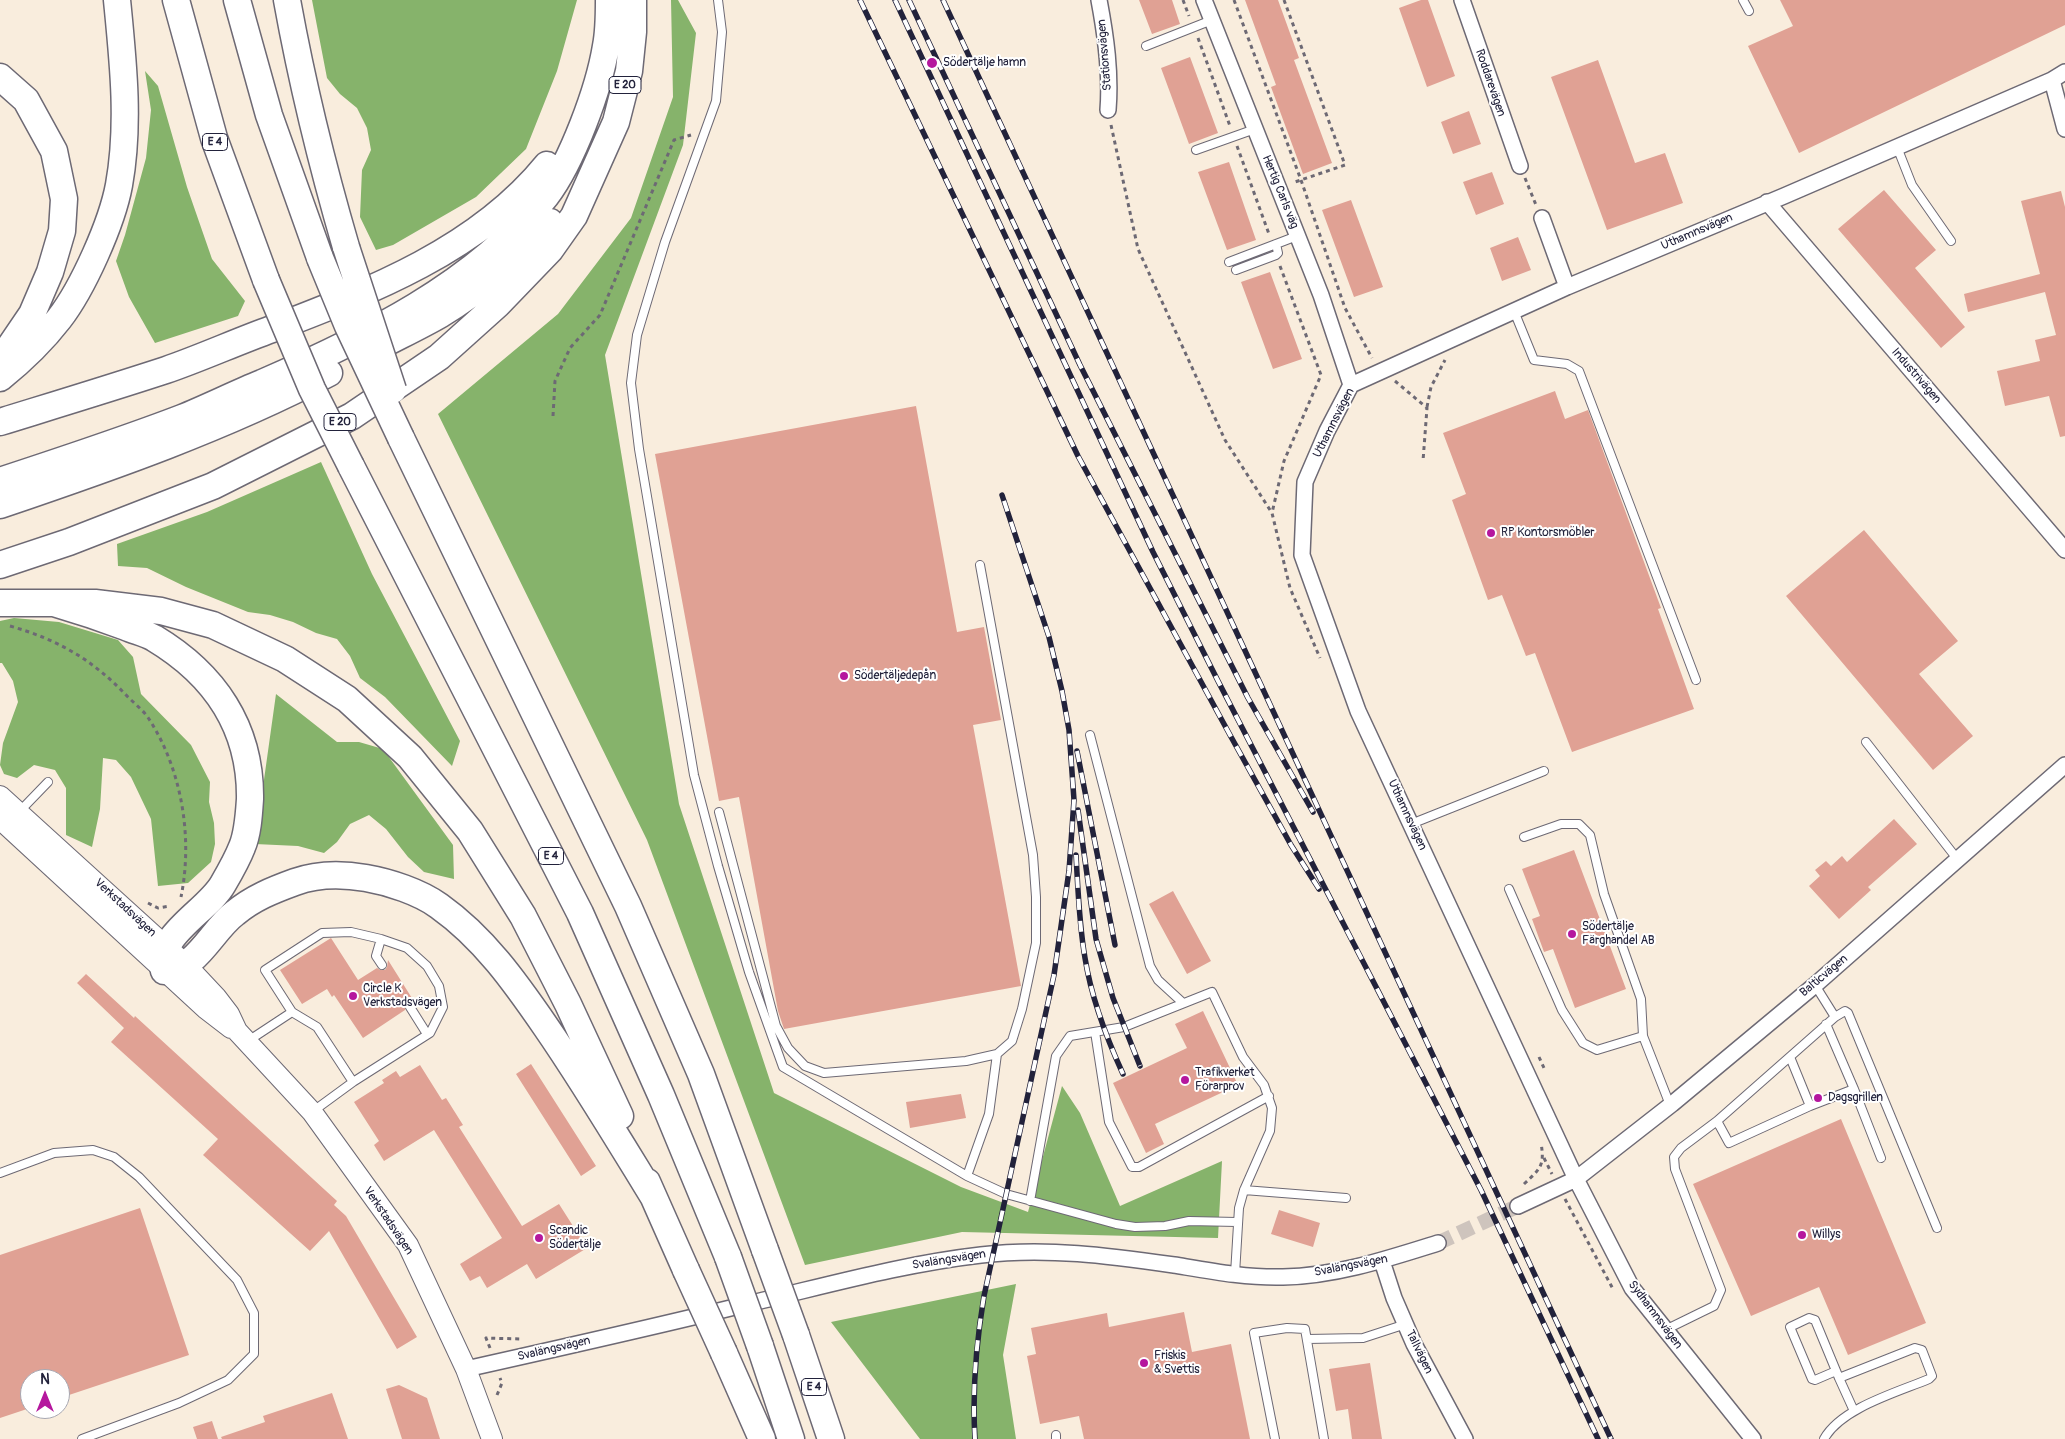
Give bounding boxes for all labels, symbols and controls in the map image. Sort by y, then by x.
street label: Stationsvägen [1095,19,1115,91]
street label: Roddarevägen [1472,47,1508,119]
marker: Södertälje hamn [925,56,939,70]
place label: Södertälje hamn [943,56,1026,70]
road number: E 20 [609,76,641,94]
road number: E 4 [202,134,228,150]
street label: Hertig Carls väg [1259,153,1301,231]
street label: Uthamnsvägen [1659,210,1735,254]
street label: Industrivägen [1888,345,1944,407]
street label: Uthamnsvägen [1310,386,1358,460]
road number: E 20 [324,414,356,431]
place label: RP Kontorsmöbler [1501,526,1595,540]
marker: RP Kontorsmöbler [1485,527,1497,539]
place label: Södertäljedepån [854,669,936,683]
marker: Södertäljedepån [838,670,850,682]
street label: Uthamnsvägen [1384,777,1430,853]
road number: E 4 [538,848,564,864]
street label: Verkstadsvägen [91,876,159,940]
place label: Södertälje Färghandel AB [1582,920,1655,948]
marker: Södertälje Färghandel AB [1566,928,1578,940]
street label: Balticvägen [1797,952,1851,1000]
place label: Circle K Verkstadsvägen [363,982,442,1010]
marker: Circle K Verkstadsvägen [347,990,359,1002]
place label: Trafikverket Förarprov [1195,1066,1255,1094]
marker: Trafikverket Förarprov [1179,1074,1191,1086]
place label: Dagsgrillen [1828,1091,1883,1105]
marker: Dagsgrillen [1812,1092,1824,1104]
street label: Verkstadsvägen [360,1184,416,1258]
place label: Scandic Södertälje [549,1224,601,1252]
place label: Willys [1812,1228,1841,1242]
marker: Willys [1796,1229,1808,1241]
marker: Scandic Södertälje [533,1232,545,1244]
street label: Svalängsvägen [911,1247,987,1273]
street label: Svalängsvägen [1313,1252,1389,1280]
street label: Sydhamnsvägen [1625,1278,1685,1352]
street label: Tallvägen [1402,1328,1436,1376]
street label: Svalängsvägen [516,1334,592,1364]
place label: Friskis & Svettis [1154,1349,1200,1377]
marker: Friskis & Svettis [1138,1357,1150,1369]
north arrow [20,1369,70,1419]
text: N [40,1371,50,1388]
road number: E 4 [802,1378,826,1395]

